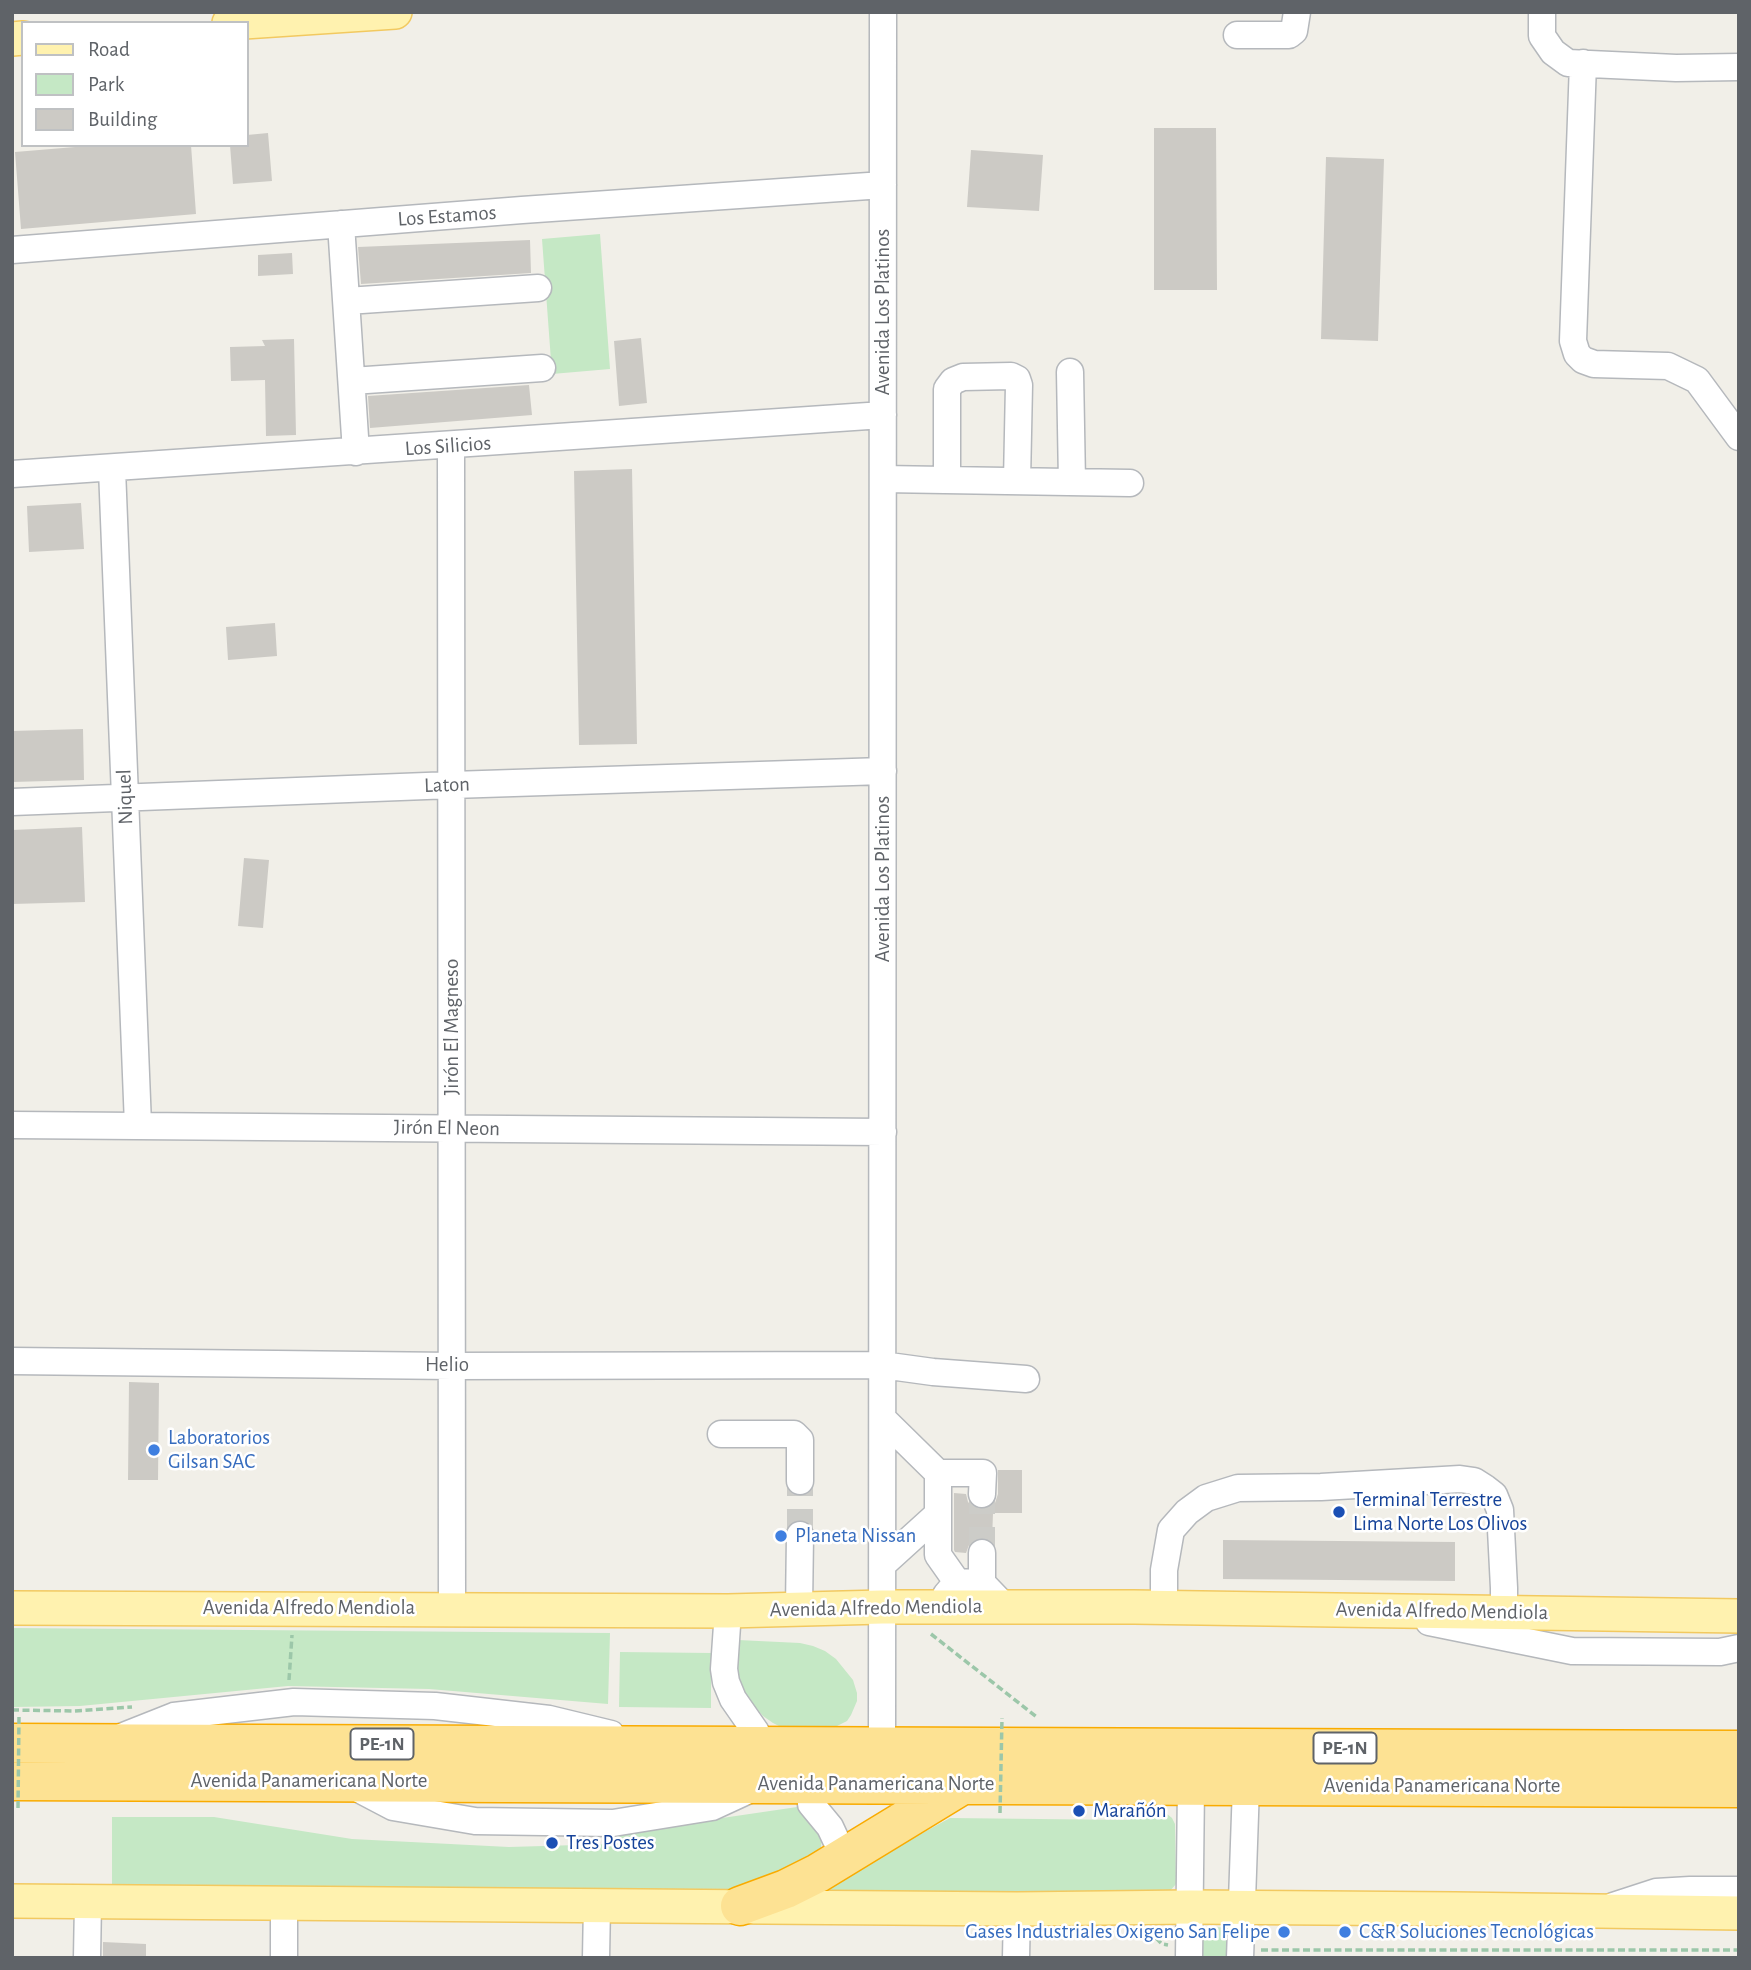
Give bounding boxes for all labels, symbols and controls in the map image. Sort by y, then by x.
legend [21,21,248,147]
text: Road [88,39,130,60]
text: Park [88,74,124,95]
text: Building [88,109,157,130]
street label: Los Estamos [397,200,497,232]
street label: Avenida Los Platinos [870,229,896,395]
street label: Los Silicios [404,430,492,462]
street label: Niquel [111,769,139,825]
street label: Laton [424,772,470,798]
street label: Avenida Los Platinos [870,796,896,962]
street label: Jirón El Magneso [439,959,465,1095]
street label: Jirón El Neon [394,1114,500,1142]
street label: Helio [425,1352,469,1378]
place label: Laboratorios Gilsan SAC [168,1425,270,1475]
marker: Laboratorios Gilsan SAC [146,1442,162,1458]
place label: Terminal Terrestre Lima Norte Los Olivos [1353,1487,1527,1537]
marker: Terminal Terrestre Lima Norte Los Olivos [1331,1504,1347,1520]
place label: Planeta Nissan [795,1523,916,1549]
marker: Planeta Nissan [773,1528,789,1544]
street label: Avenida Alfredo Mendiola [770,1594,982,1622]
street label: Avenida Alfredo Mendiola [203,1595,415,1621]
street label: Avenida Alfredo Mendiola [1336,1597,1548,1625]
road number: PE-1N [350,1728,414,1760]
road number: PE-1N [1314,1732,1376,1764]
street label: Avenida Panamericana Norte [191,1768,427,1794]
street label: Avenida Panamericana Norte [758,1771,994,1797]
street label: Avenida Panamericana Norte [1324,1773,1560,1799]
place label: Marañón [1093,1798,1167,1824]
marker: Marañón [1071,1803,1087,1819]
place label: Tres Postes [566,1830,655,1856]
marker: Tres Postes [544,1835,560,1851]
place label: Gases Industriales Oxigeno San Felipe [965,1919,1270,1945]
place label: C&R Soluciones Tecnológicas [1359,1919,1594,1945]
marker: Gases Industriales Oxigeno San Felipe [1276,1924,1292,1940]
marker: C&R Soluciones Tecnológicas [1337,1924,1353,1940]

